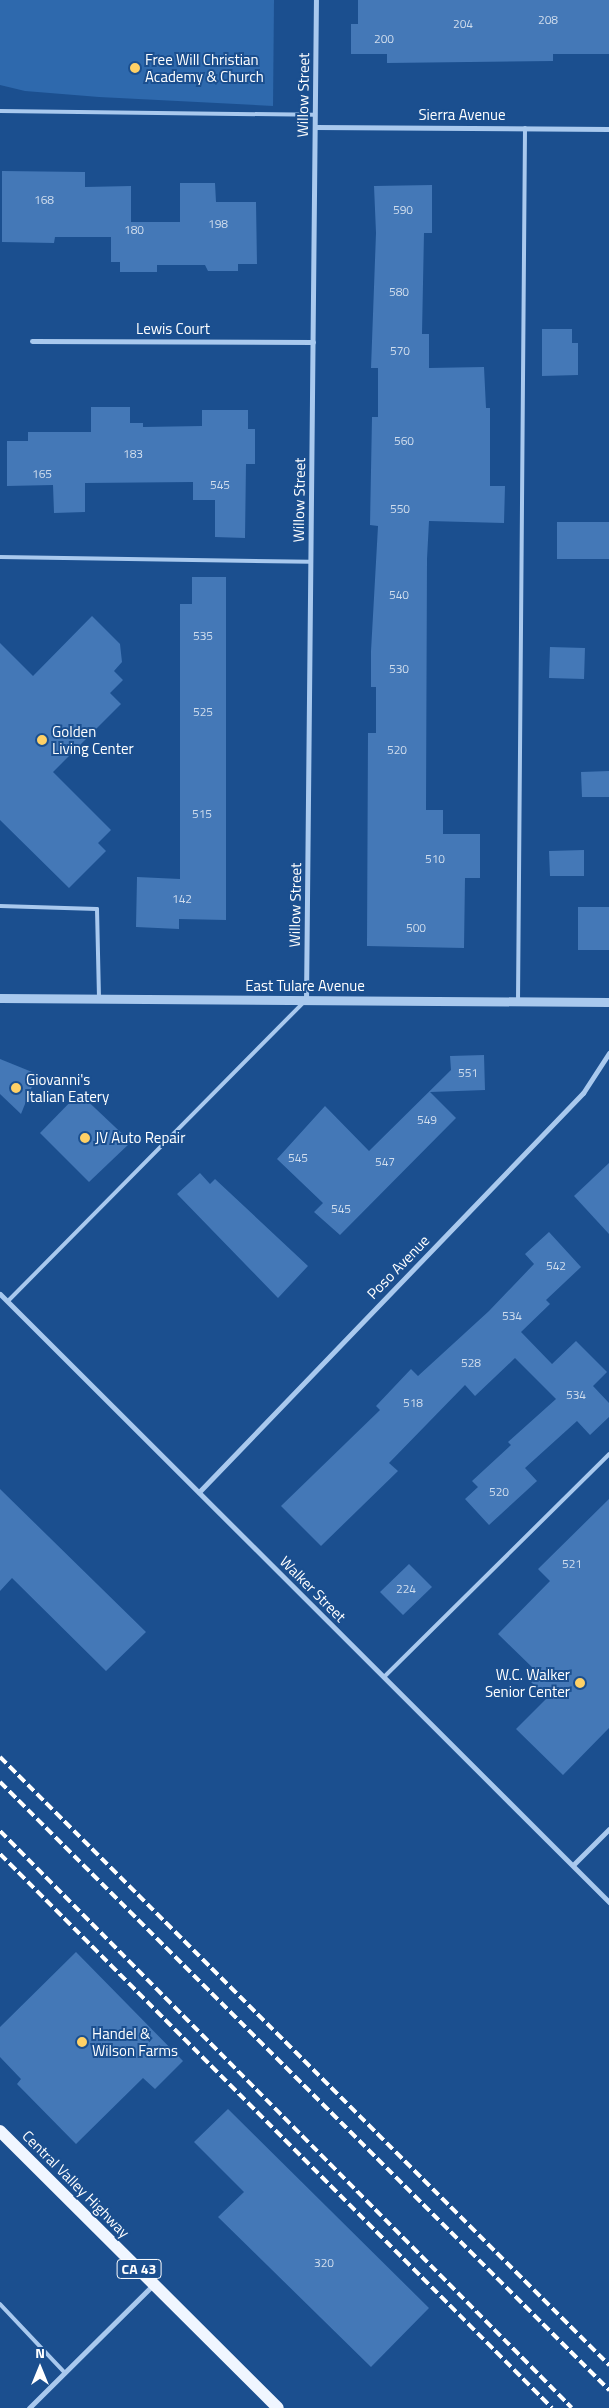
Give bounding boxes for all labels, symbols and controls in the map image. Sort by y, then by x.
house number: 208 [538,13,558,27]
house number: 204 [453,17,473,31]
house number: 200 [374,32,394,46]
place label: Free Will Christian Academy & Church [145,50,264,85]
street label: Willow Street [293,52,313,138]
marker: Free Will Christian Academy & Church [129,62,141,74]
street label: Sierra Avenue [418,106,506,124]
house number: 168 [34,193,54,207]
house number: 590 [393,203,413,217]
house number: 198 [208,217,228,231]
house number: 180 [124,223,144,237]
house number: 580 [389,285,409,299]
street label: Lewis Court [136,320,210,338]
house number: 570 [390,344,410,358]
house number: 560 [394,434,414,448]
house number: 183 [123,447,143,461]
street label: Willow Street [289,457,309,543]
house number: 165 [32,467,52,481]
house number: 545 [210,478,230,492]
house number: 550 [390,502,410,516]
house number: 540 [389,588,409,602]
house number: 535 [193,629,213,643]
house number: 530 [389,662,409,676]
house number: 525 [193,705,213,719]
place label: Golden Living Center [52,722,134,757]
marker: Golden Living Center [36,734,48,746]
house number: 520 [387,743,407,757]
house number: 515 [192,807,212,821]
house number: 510 [425,852,445,866]
street label: Willow Street [285,862,305,948]
house number: 142 [172,892,192,906]
house number: 500 [406,921,426,935]
street label: East Tulare Avenue [245,977,365,995]
house number: 551 [458,1066,478,1080]
place label: Giovanni's Italian Eatery [26,1070,109,1105]
marker: Giovanni's Italian Eatery [10,1082,22,1094]
house number: 549 [417,1113,437,1127]
place label: JV Auto Repair [95,1129,185,1147]
marker: JV Auto Repair [79,1132,91,1144]
house number: 545 [288,1151,308,1165]
house number: 547 [375,1155,395,1169]
house number: 545 [331,1202,351,1216]
street label: Poso Avenue [363,1231,433,1303]
house number: 542 [546,1259,566,1273]
house number: 534 [502,1309,522,1323]
house number: 528 [461,1356,481,1370]
house number: 534 [566,1388,586,1402]
house number: 518 [403,1396,423,1410]
house number: 520 [489,1485,509,1499]
street label: Walker Street [276,1552,350,1626]
house number: 521 [562,1557,582,1571]
house number: 224 [396,1582,416,1596]
place label: W.C. Walker Senior Center [485,1665,570,1700]
marker: W.C. Walker Senior Center [574,1677,586,1689]
place label: Handel & Wilson Farms [92,2024,178,2059]
marker: Handel & Wilson Farms [76,2036,88,2048]
street label: Central Valley Highway [19,2127,133,2241]
house number: 320 [314,2256,334,2270]
road number: CA 43 [116,2258,162,2280]
text: N [35,2342,45,2363]
north arrow [15,2343,65,2393]

